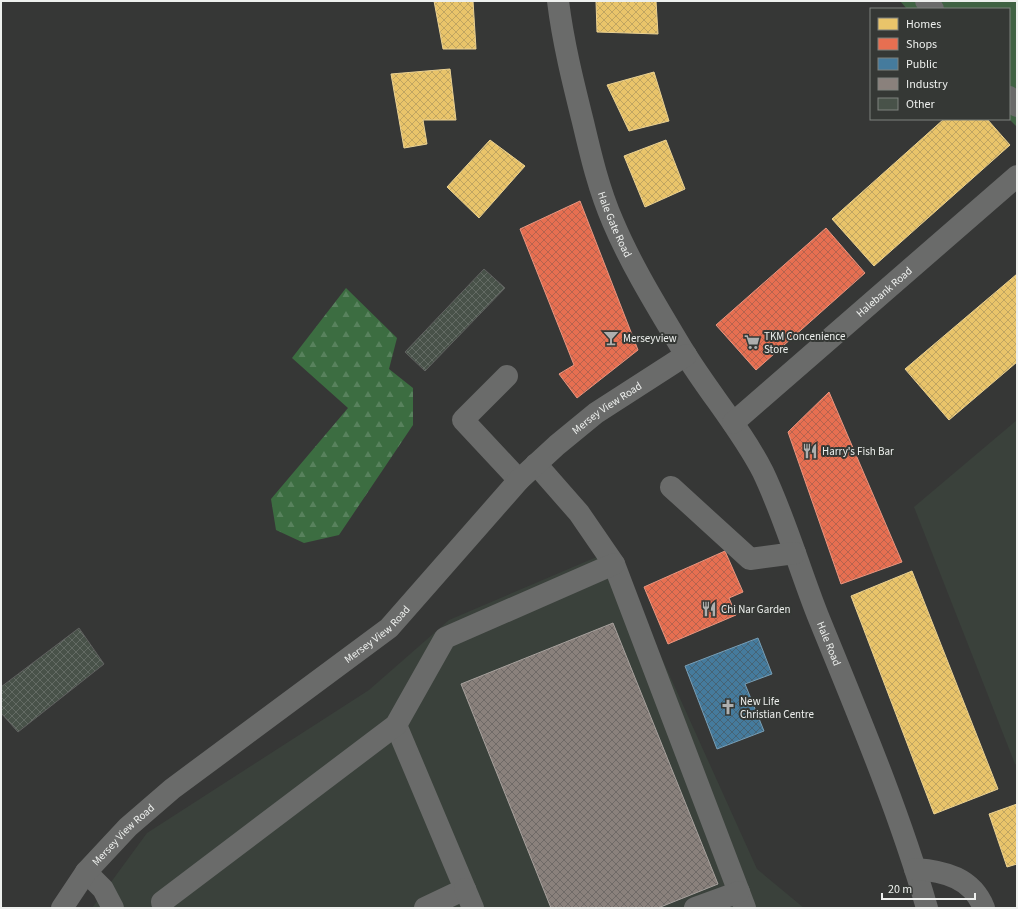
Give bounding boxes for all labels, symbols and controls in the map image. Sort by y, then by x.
legend [870,8,1010,120]
text: Homes [906,16,941,33]
text: Shops [906,36,937,53]
text: Public [906,56,938,73]
text: Industry [906,76,948,93]
text: Other [906,96,936,113]
street label: Hale Gate Road [594,190,635,260]
street label: Halebank Road [853,264,915,321]
bar icon: Merseyview [602,329,620,347]
place label: TKM Concenience Store [764,329,846,357]
place label: Merseyview [623,331,677,346]
supermarket icon: TKM Concenience Store [743,333,761,351]
street label: Mersey View Road [569,378,645,438]
restaurant icon: Harry's Fish Bar [801,442,819,460]
place label: Harry's Fish Bar [822,444,894,459]
restaurant icon: Chi Nar Garden [700,600,718,618]
street label: Mersey View Road [341,602,414,667]
place label: Chi Nar Garden [721,602,790,617]
street label: Hale Road [813,619,845,668]
place label: New Life Christian Centre [740,694,815,722]
church icon: New Life Christian Centre [719,698,737,716]
street label: Mersey View Road [89,801,158,869]
scale bar [882,875,975,901]
text: 20 m [888,881,912,898]

